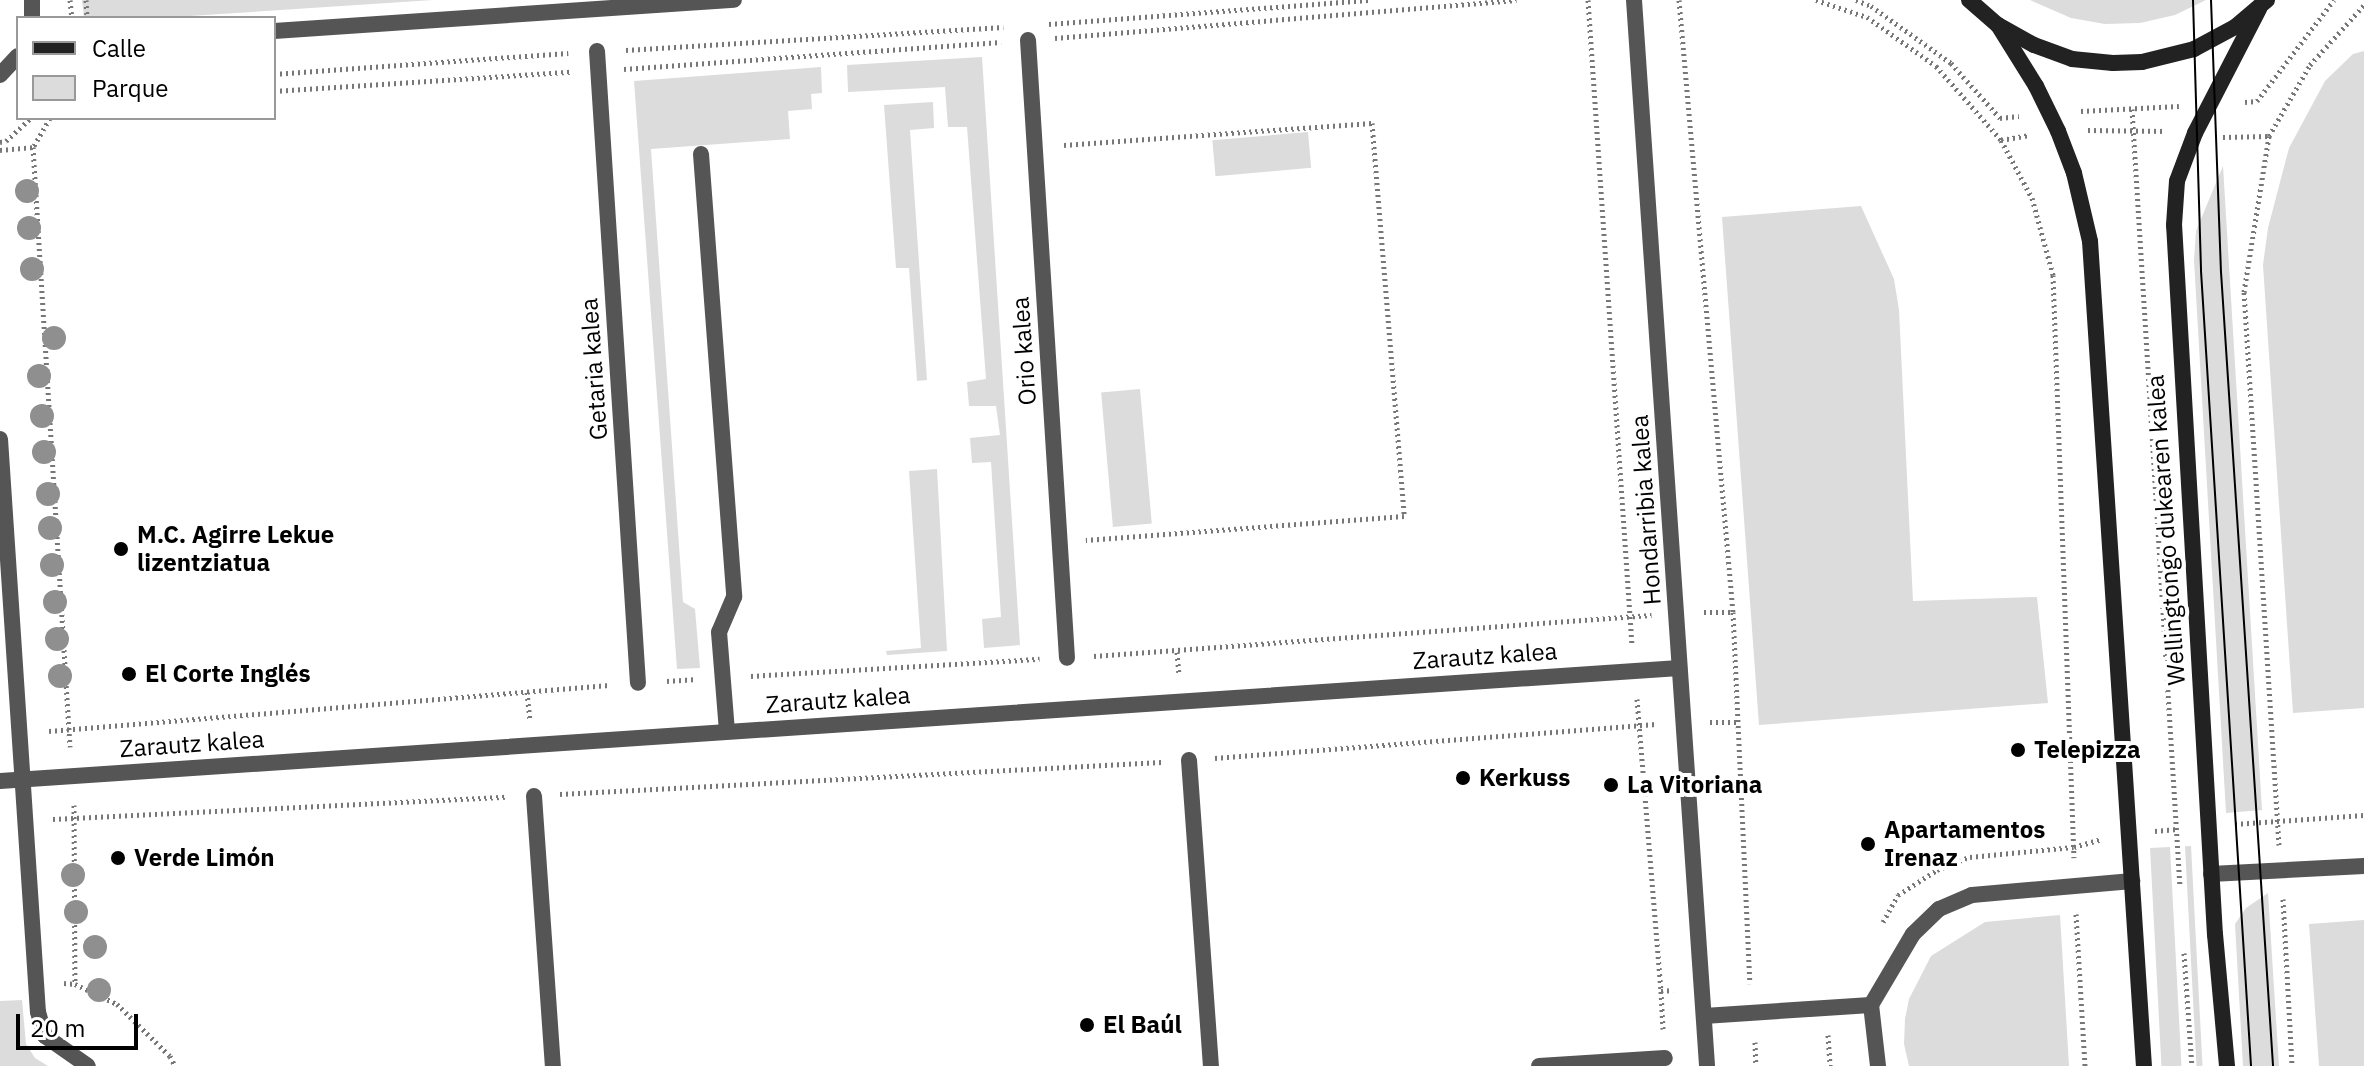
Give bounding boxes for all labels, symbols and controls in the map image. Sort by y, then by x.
legend [16,16,276,120]
text: Calle [92,32,146,64]
text: Parque [92,72,169,104]
street label: Orio kalea [1006,296,1042,406]
street label: Getaria kalea [575,297,613,441]
street label: Wellingtongo dukearen kalea [2141,374,2191,686]
street label: Hondarribia kalea [1625,414,1667,606]
place label: M.C. Agirre Lekue lizentziatua [137,521,334,577]
marker: M.C. Agirre Lekue lizentziatua [112,540,130,558]
street label: Zarautz kalea [1412,637,1558,675]
place label: El Corte Inglés [145,660,310,688]
marker: El Corte Inglés [120,665,138,683]
street label: Zarautz kalea [765,681,911,719]
street label: Zarautz kalea [119,725,265,763]
place label: Telepizza [2034,736,2141,764]
marker: Telepizza [2009,741,2027,759]
place label: Kerkuss [1479,764,1570,792]
marker: Kerkuss [1454,769,1472,787]
place label: La Vitoriana [1627,771,1762,799]
marker: La Vitoriana [1602,776,1620,794]
place label: Apartamentos Irenaz [1884,816,2045,872]
marker: Apartamentos Irenaz [1859,835,1877,853]
place label: Verde Limón [134,844,274,872]
marker: Verde Limón [109,849,127,867]
scale bar [20,998,142,1048]
place label: El Baúl [1103,1011,1182,1039]
text: 20 m [30,1012,85,1044]
marker: El Baúl [1078,1016,1096,1034]

